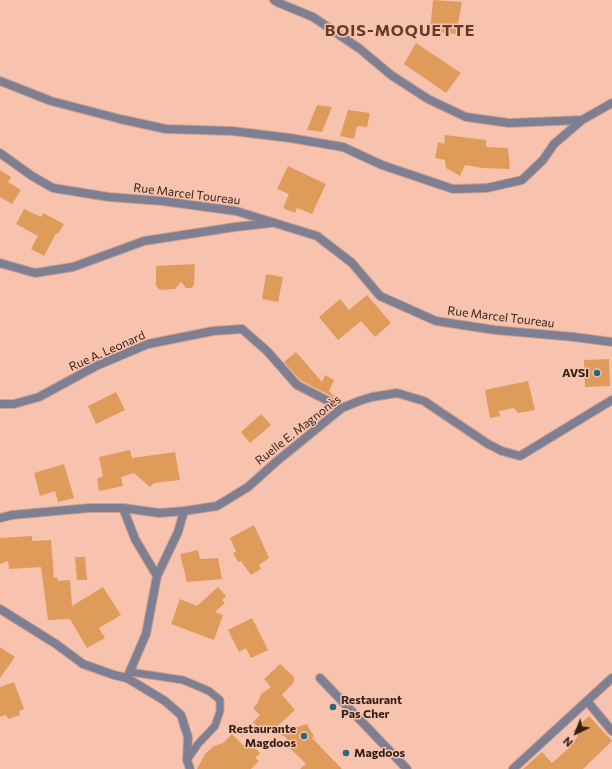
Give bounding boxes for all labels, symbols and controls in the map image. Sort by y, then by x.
district label: BOIS-MOQUETTE [325,21,475,41]
street label: Rue Marcel Toureau [133,180,241,208]
street label: Rue Marcel Toureau [447,303,555,331]
street label: Rue A. Leonard [67,328,147,374]
place label: AVSI [562,366,589,380]
marker: AVSI [592,368,602,378]
street label: Ruelle E. Magnonès [252,392,344,468]
place label: Restaurant Pas Cher [341,693,402,721]
marker: Restaurant Pas Cher [328,702,338,712]
north arrow [556,713,596,753]
place label: Restaurante Magdoos [229,722,296,750]
marker: Restaurante Magdoos [299,731,309,741]
text: N [560,735,575,750]
place label: Magdoos [354,746,405,760]
marker: Magdoos [341,748,351,758]

